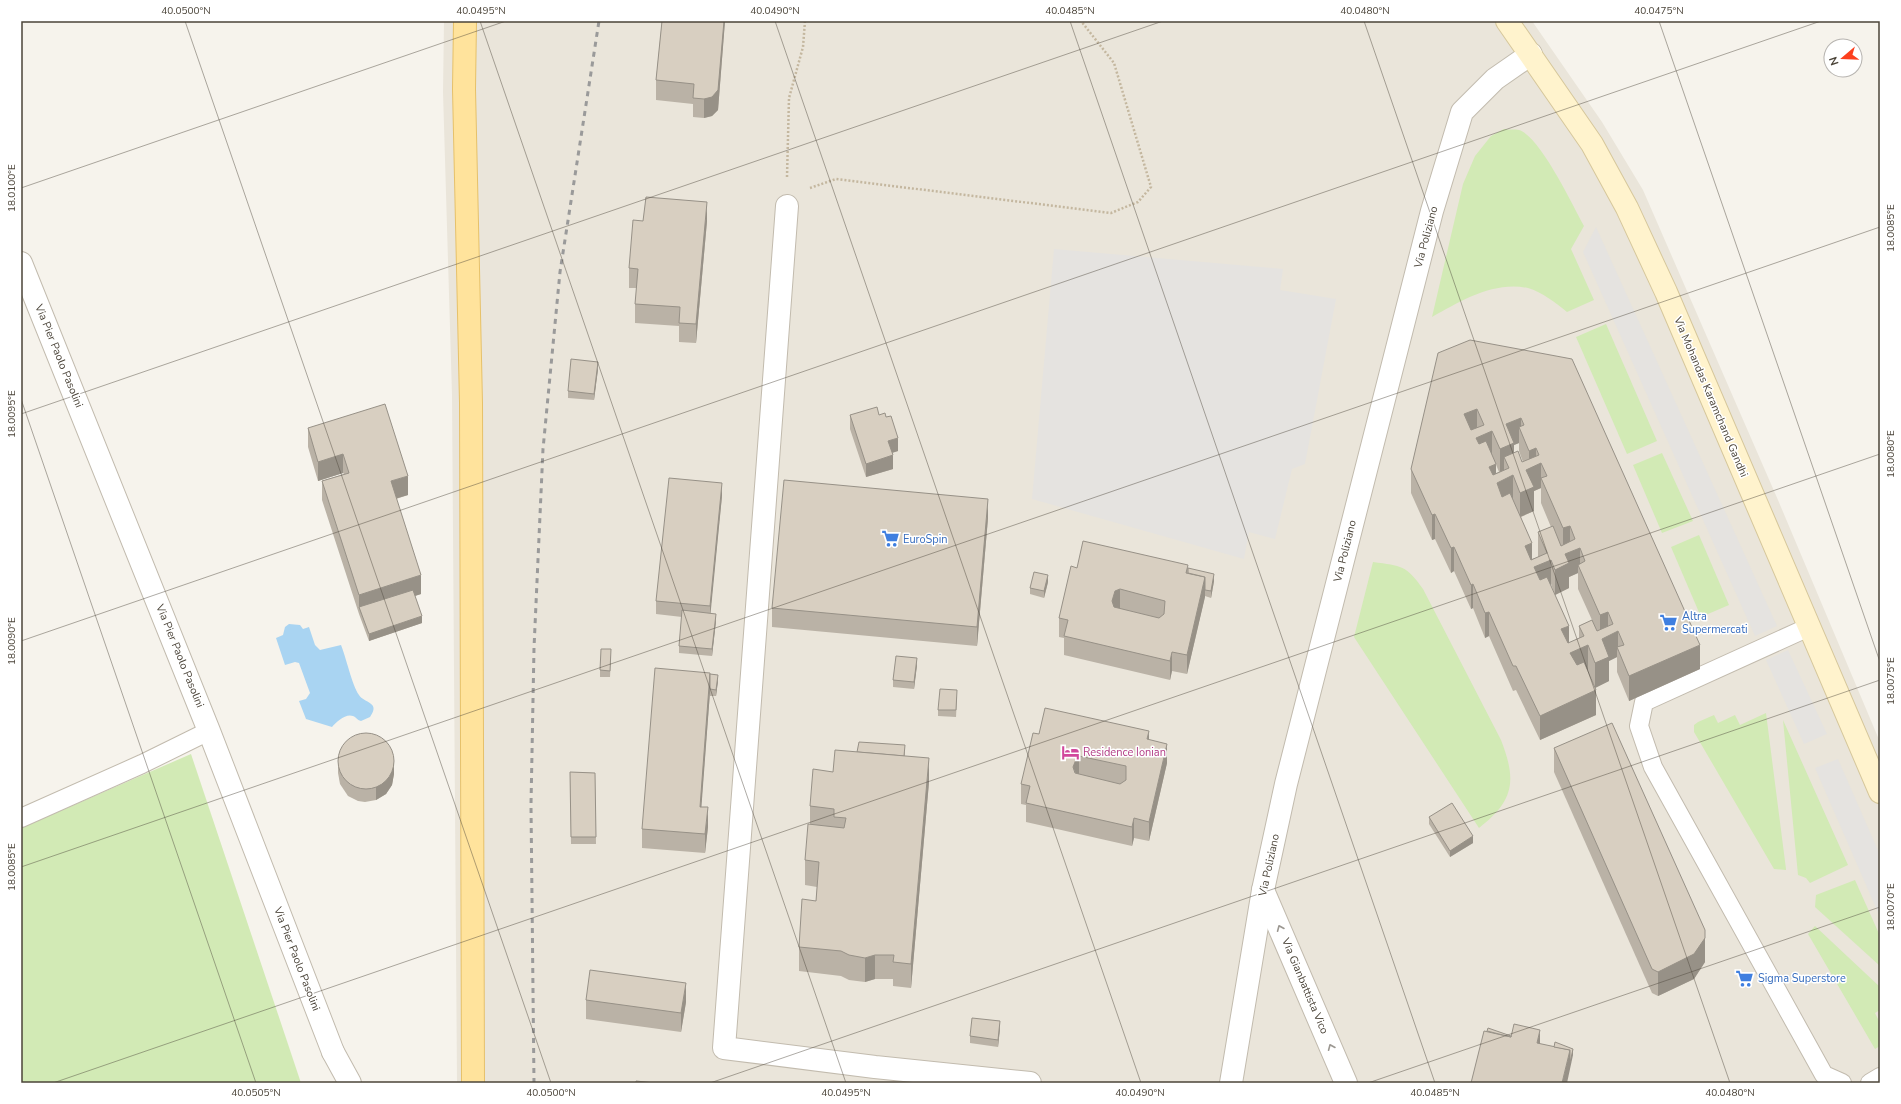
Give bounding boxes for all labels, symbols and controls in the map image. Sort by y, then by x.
text: 40.0500°N [161,4,211,18]
text: 40.0495°N [456,4,506,18]
text: 40.0490°N [750,4,800,18]
text: 40.0485°N [1045,4,1095,18]
text: 40.0480°N [1340,4,1390,18]
text: 40.0475°N [1634,4,1684,18]
north arrow [1823,38,1863,78]
text: N [1826,55,1842,67]
text: 18.0100°E [5,164,19,212]
street label: Via Poliziano [1410,204,1441,270]
text: 18.0085°E [1884,204,1898,252]
street label: Via Pier Paolo Pasolini [31,301,87,410]
street label: Via Mohandas Karamchand Gandhi [1670,314,1752,479]
text: 18.0095°E [5,390,19,438]
text: 18.0080°E [1884,430,1898,478]
street label: Via Poliziano [1330,518,1360,584]
supermarket icon: EuroSpin [880,529,900,549]
place label: EuroSpin [903,532,948,547]
street label: Via Pier Paolo Pasolini [152,601,208,710]
place label: Altra Supermercati [1682,609,1748,637]
supermarket icon: Altra Supermercati [1659,612,1679,632]
text: 18.0090°E [5,617,19,665]
text: 18.0075°E [1884,657,1898,705]
hotel icon: Residence Ionian [1060,742,1080,762]
place label: Residence Ionian [1083,745,1166,760]
street label: Via Poliziano [1255,832,1283,898]
text: 18.0085°E [5,843,19,891]
text: 18.0070°E [1884,883,1898,931]
street label: Via Pier Paolo Pasolini [270,904,324,1013]
one-way arrow [1276,924,1284,931]
street label: Via Gianbattista Vico [1278,935,1332,1036]
supermarket icon: Sigma Superstore [1735,968,1755,988]
place label: Sigma Superstore [1758,971,1846,986]
one-way arrow [1328,1044,1336,1052]
text: 40.0505°N [231,1086,281,1100]
text: 40.0500°N [526,1086,576,1100]
text: 40.0495°N [821,1086,871,1100]
text: 40.0490°N [1115,1086,1165,1100]
text: 40.0485°N [1410,1086,1460,1100]
text: 40.0480°N [1705,1086,1755,1100]

